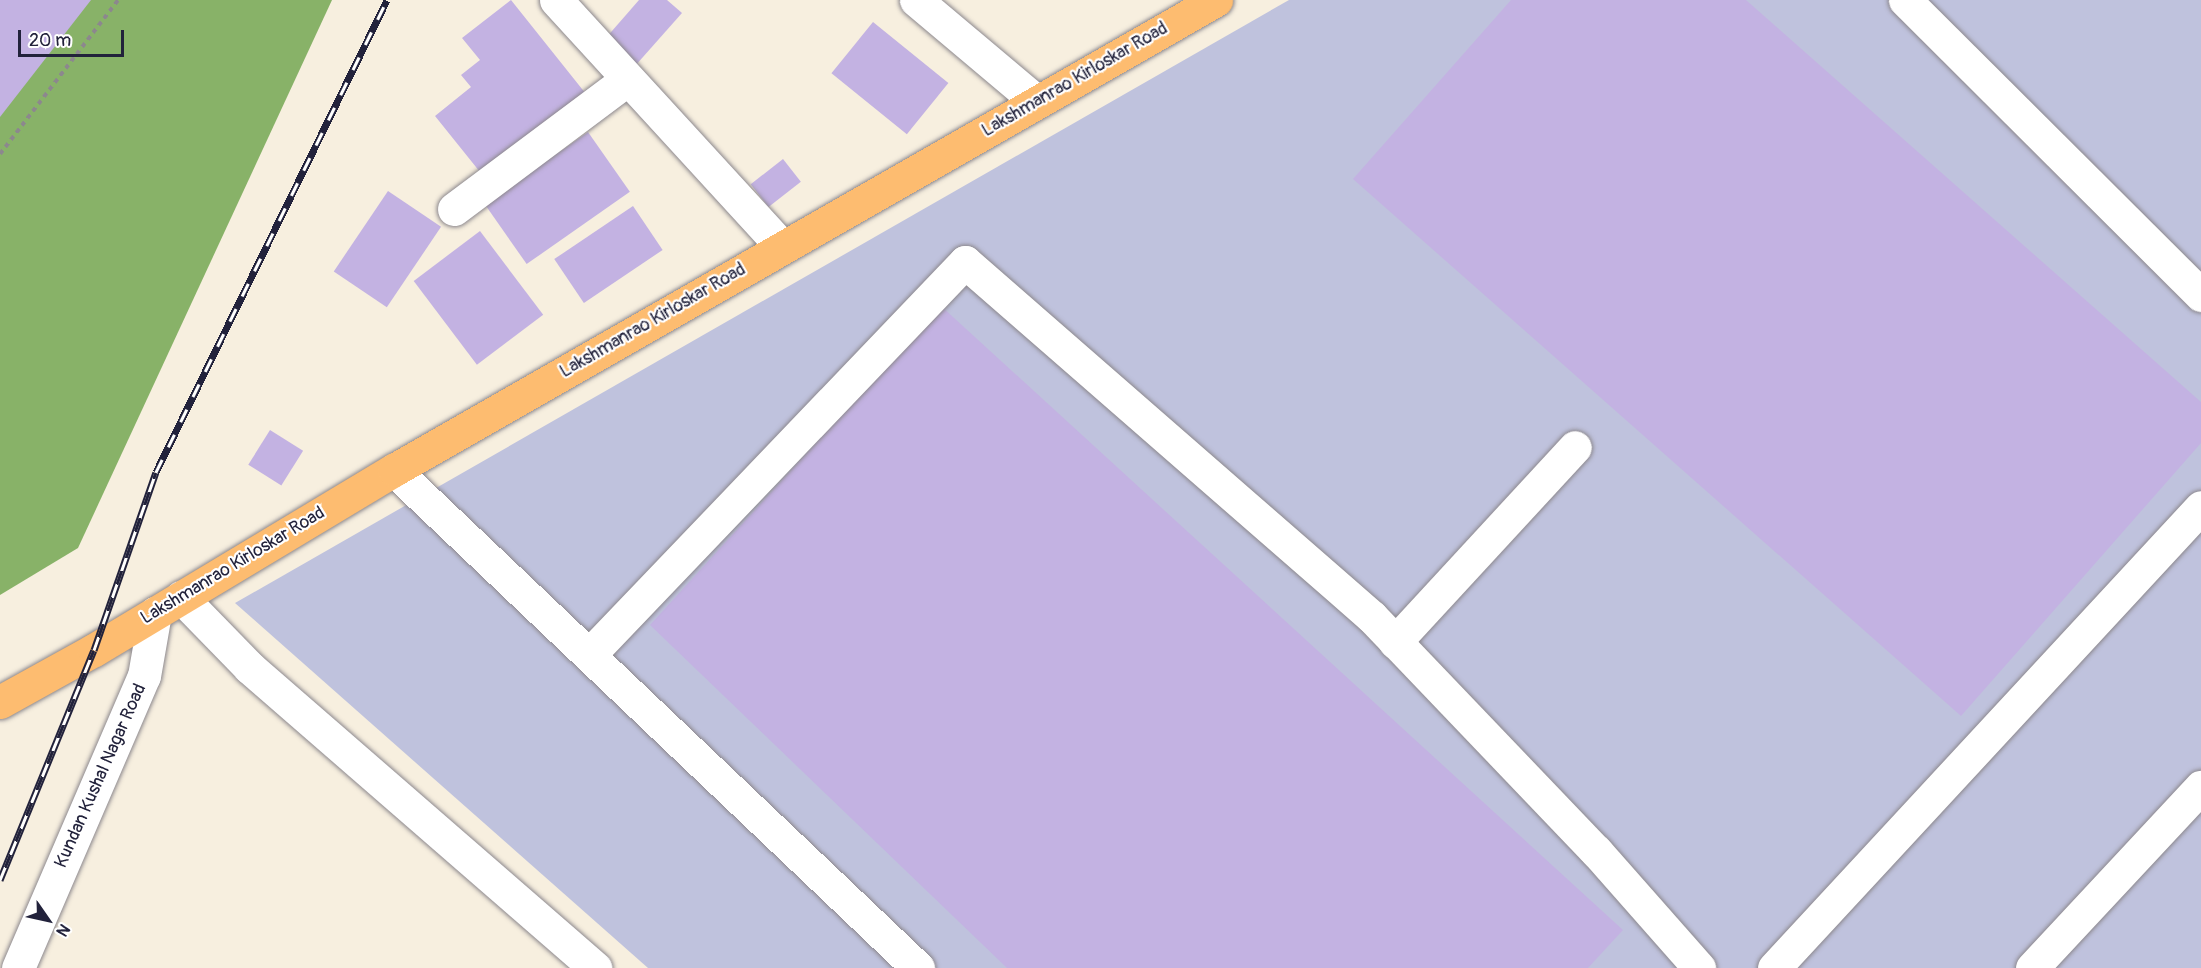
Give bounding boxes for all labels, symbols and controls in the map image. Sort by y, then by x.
scale bar [21,18,128,56]
street label: Lakshmanrao Kirloskar Road [978,18,1172,142]
text: 20 m [29,29,71,52]
street label: Lakshmanrao Kirloskar Road [556,259,750,383]
street label: Lakshmanrao Kirloskar Road [137,502,329,630]
street label: Kundan Kushal Nagar Road [51,681,151,871]
north arrow [18,890,78,950]
text: N [52,920,74,940]

